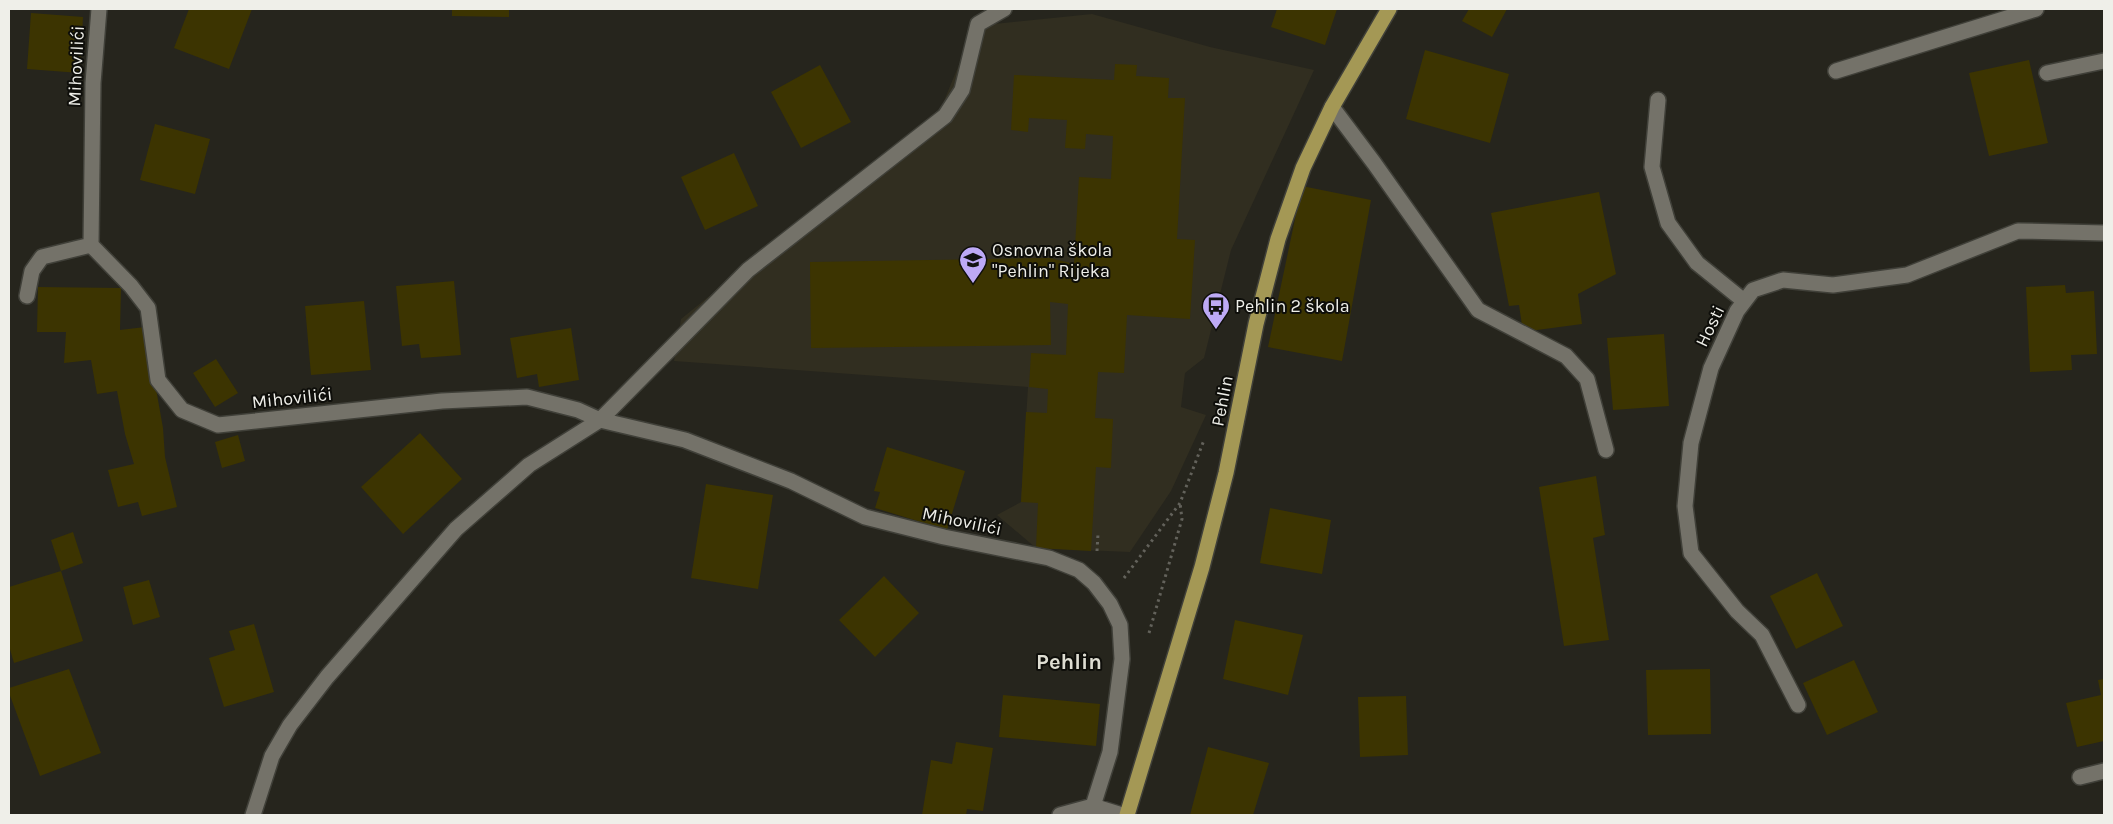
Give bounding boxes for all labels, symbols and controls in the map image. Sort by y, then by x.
street label: Mihovilići [63,25,89,107]
place label: Osnovna škola "Pehlin" Rijeka [992,239,1112,282]
school or university icon: Osnovna škola "Pehlin" Rijeka [958,245,988,284]
bus stop icon: Pehlin 2 škola [1201,291,1231,330]
place label: Pehlin 2 škola [1235,295,1350,317]
street label: Hosti [1691,302,1729,350]
street label: Pehlin [1206,374,1238,428]
street label: Mihovilići [251,383,333,413]
street label: Mihovilići [920,502,1004,540]
district label: Pehlin [1036,649,1102,675]

